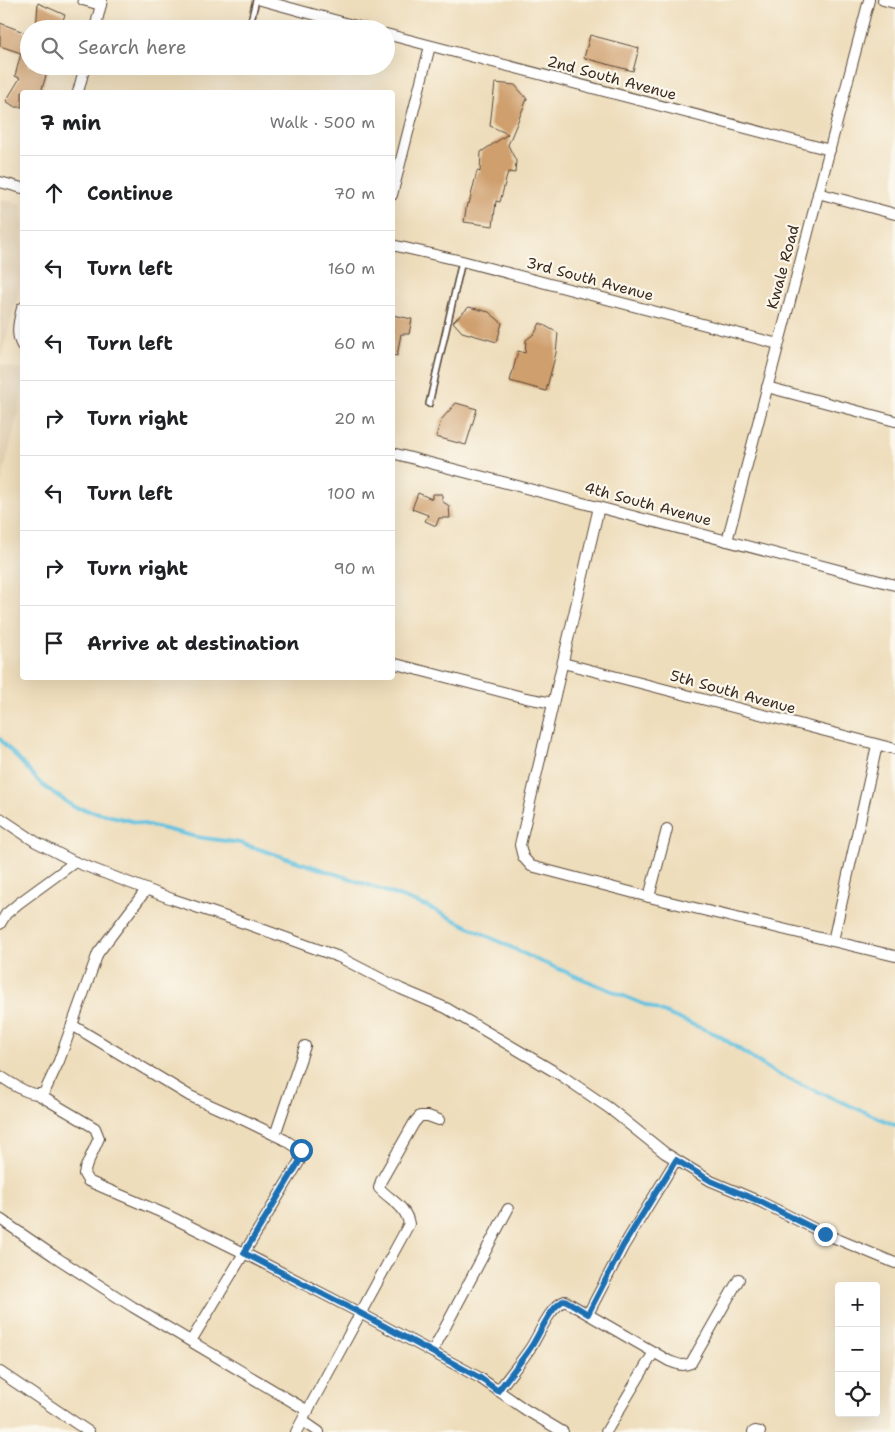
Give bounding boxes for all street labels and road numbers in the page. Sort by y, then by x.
street label: 2nd South Avenue [545,51,679,105]
street label: Kwale Road [762,222,804,311]
street label: 3rd South Avenue [524,252,656,306]
street label: 4th South Avenue [582,477,714,531]
street label: 5th South Avenue [668,666,798,718]

